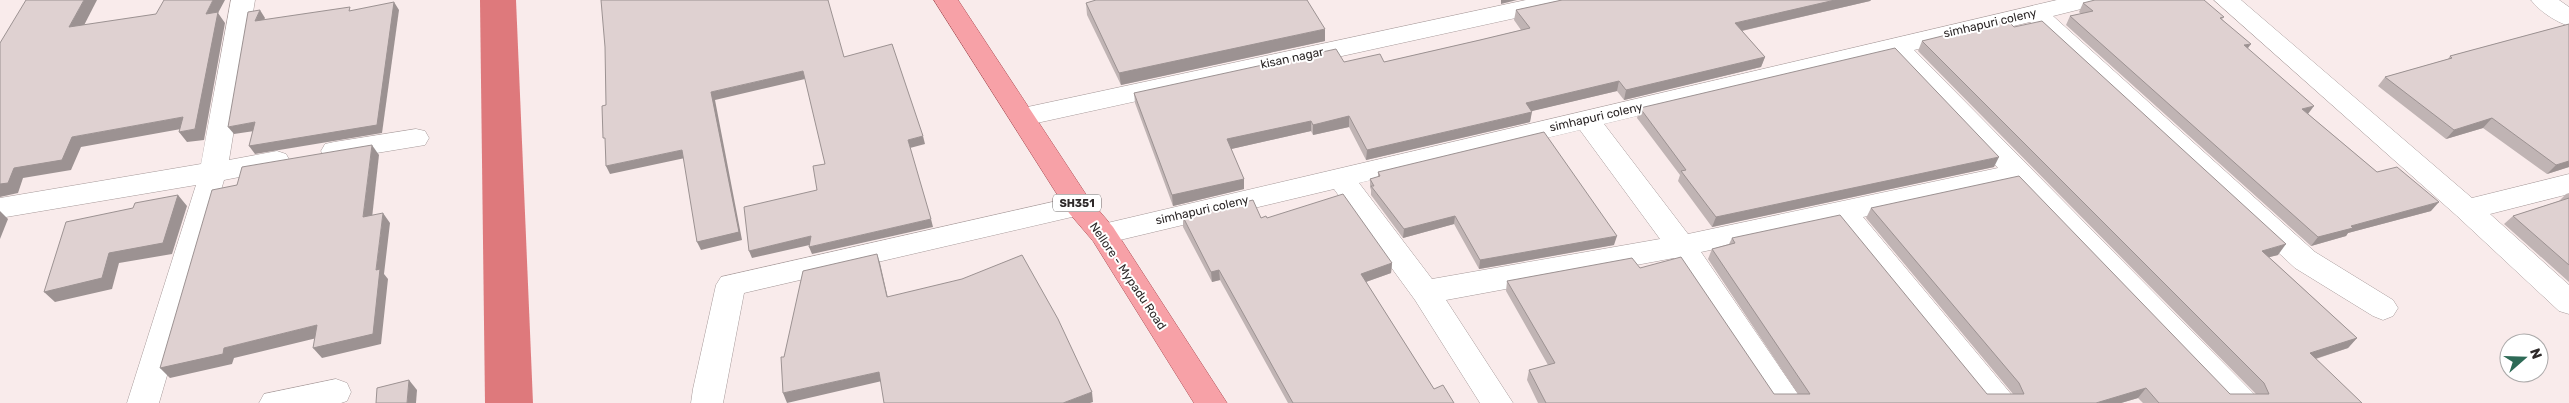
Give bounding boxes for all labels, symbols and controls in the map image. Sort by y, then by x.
street label: simhapuri coleny [1942,5,2038,41]
street label: kisan nagar [1259,44,1325,72]
street label: simhapuri coleny [1548,99,1644,135]
street label: simhapuri coleny [1154,192,1250,228]
road number: SH351 [1053,194,1101,212]
street label: Nellore - Mypadu Road [1087,220,1169,332]
north arrow [2499,333,2549,383]
text: N [2526,346,2545,361]

